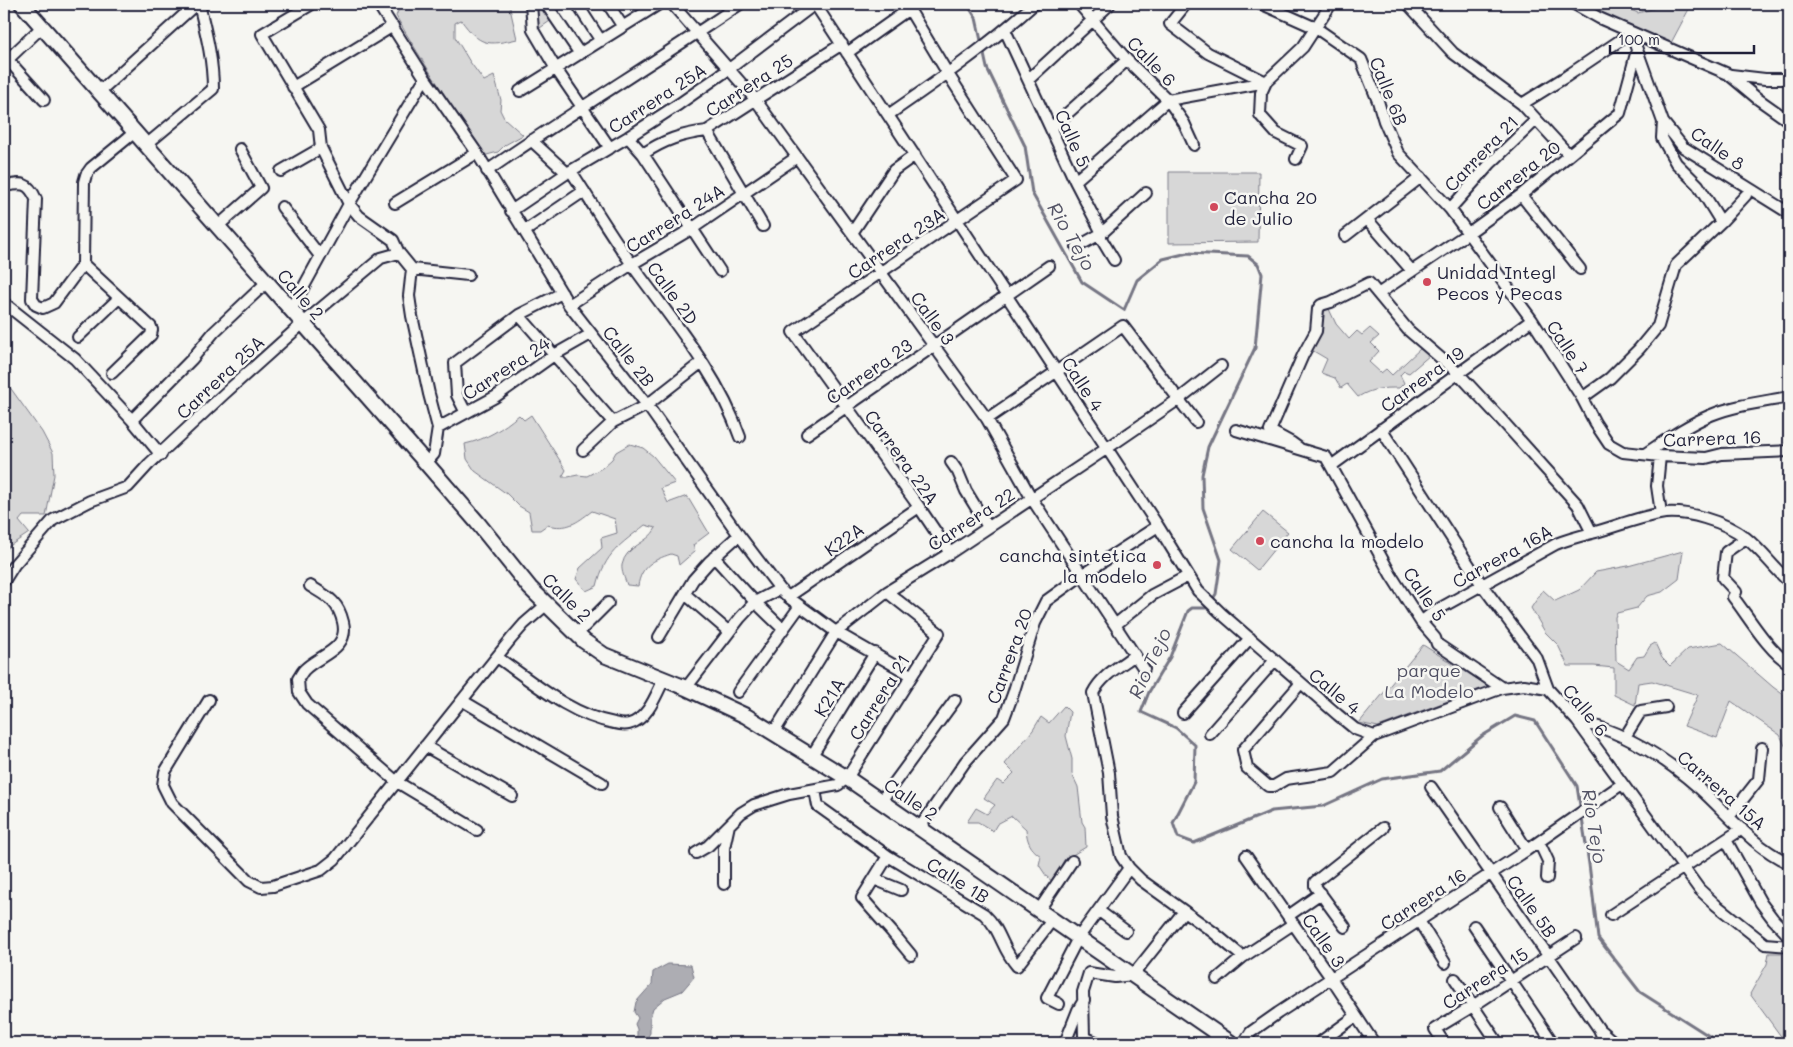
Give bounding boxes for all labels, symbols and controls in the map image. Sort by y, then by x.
scale bar [1610,22,1754,54]
text: 100 m [1618,29,1660,49]
street label: Calle 6 [1122,31,1182,91]
street label: Carrera 25 [701,48,797,122]
street label: Calle 6B [1364,53,1414,129]
street label: Carrera 25A [603,57,711,139]
street label: Calle 5 [1050,105,1096,171]
street label: Carrera 21 [1439,110,1523,196]
street label: Calle 8 [1686,121,1750,175]
street label: Carrera 20 [1471,135,1565,215]
street label: Carrera 24A [621,178,729,258]
place label: Cancha 20 de Julio [1224,185,1317,230]
water label: Rio Tejo [1042,197,1102,275]
marker: Cancha 20 de Julio [1208,201,1220,213]
street label: Carrera 23A [843,202,949,284]
street label: Calle 2D [642,257,704,329]
place label: Unidad Integl Pecos y Pecas [1437,260,1563,305]
street label: Calle 2 [272,263,330,325]
marker: Unidad Integl Pecos y Pecas [1421,276,1433,288]
street label: Calle 3 [905,286,961,350]
street label: Calle 7 [1542,315,1594,379]
street label: Calle 2B [598,321,660,391]
street label: Carrera 25A [171,330,269,424]
street label: Carrera 24 [458,331,555,405]
street label: Carrera 23 [821,333,917,409]
street label: Carrera 19 [1375,340,1469,418]
street label: Calle 4 [1056,352,1110,416]
street label: Carrera 22A [859,405,945,509]
street label: Carrera 16 [1663,424,1761,452]
street label: Carrera 22 [923,482,1019,556]
street label: K22A [819,517,869,561]
street label: Carrera 16A [1448,519,1556,593]
place label: cancha la modelo [1270,529,1424,553]
marker: cancha la modelo [1254,535,1266,547]
place label: cancha sintetica la modelo [999,543,1147,588]
marker: cancha sintetica la modelo [1151,559,1163,571]
street label: Calle 5 [1398,562,1452,626]
street label: Calle 2 [537,567,597,627]
street label: Carrera 20 [981,605,1037,707]
water label: Rio Tejo [1122,624,1176,702]
street label: Carrera 21 [843,649,915,745]
park label: parque La Modelo [1384,658,1474,703]
street label: Calle 4 [1304,662,1366,720]
street label: K21A [808,673,850,721]
street label: Calle 6 [1558,679,1614,741]
street label: Carrera 15A [1673,745,1771,835]
street label: Calle 2 [879,772,943,826]
water label: Rio Tejo [1577,787,1613,865]
street label: Calle 1B [922,851,994,909]
street label: Carrera 16 [1375,862,1471,936]
street label: Calle 5B [1502,870,1562,942]
street label: Calle 3 [1297,908,1351,972]
street label: Carrera 15 [1437,941,1533,1015]

